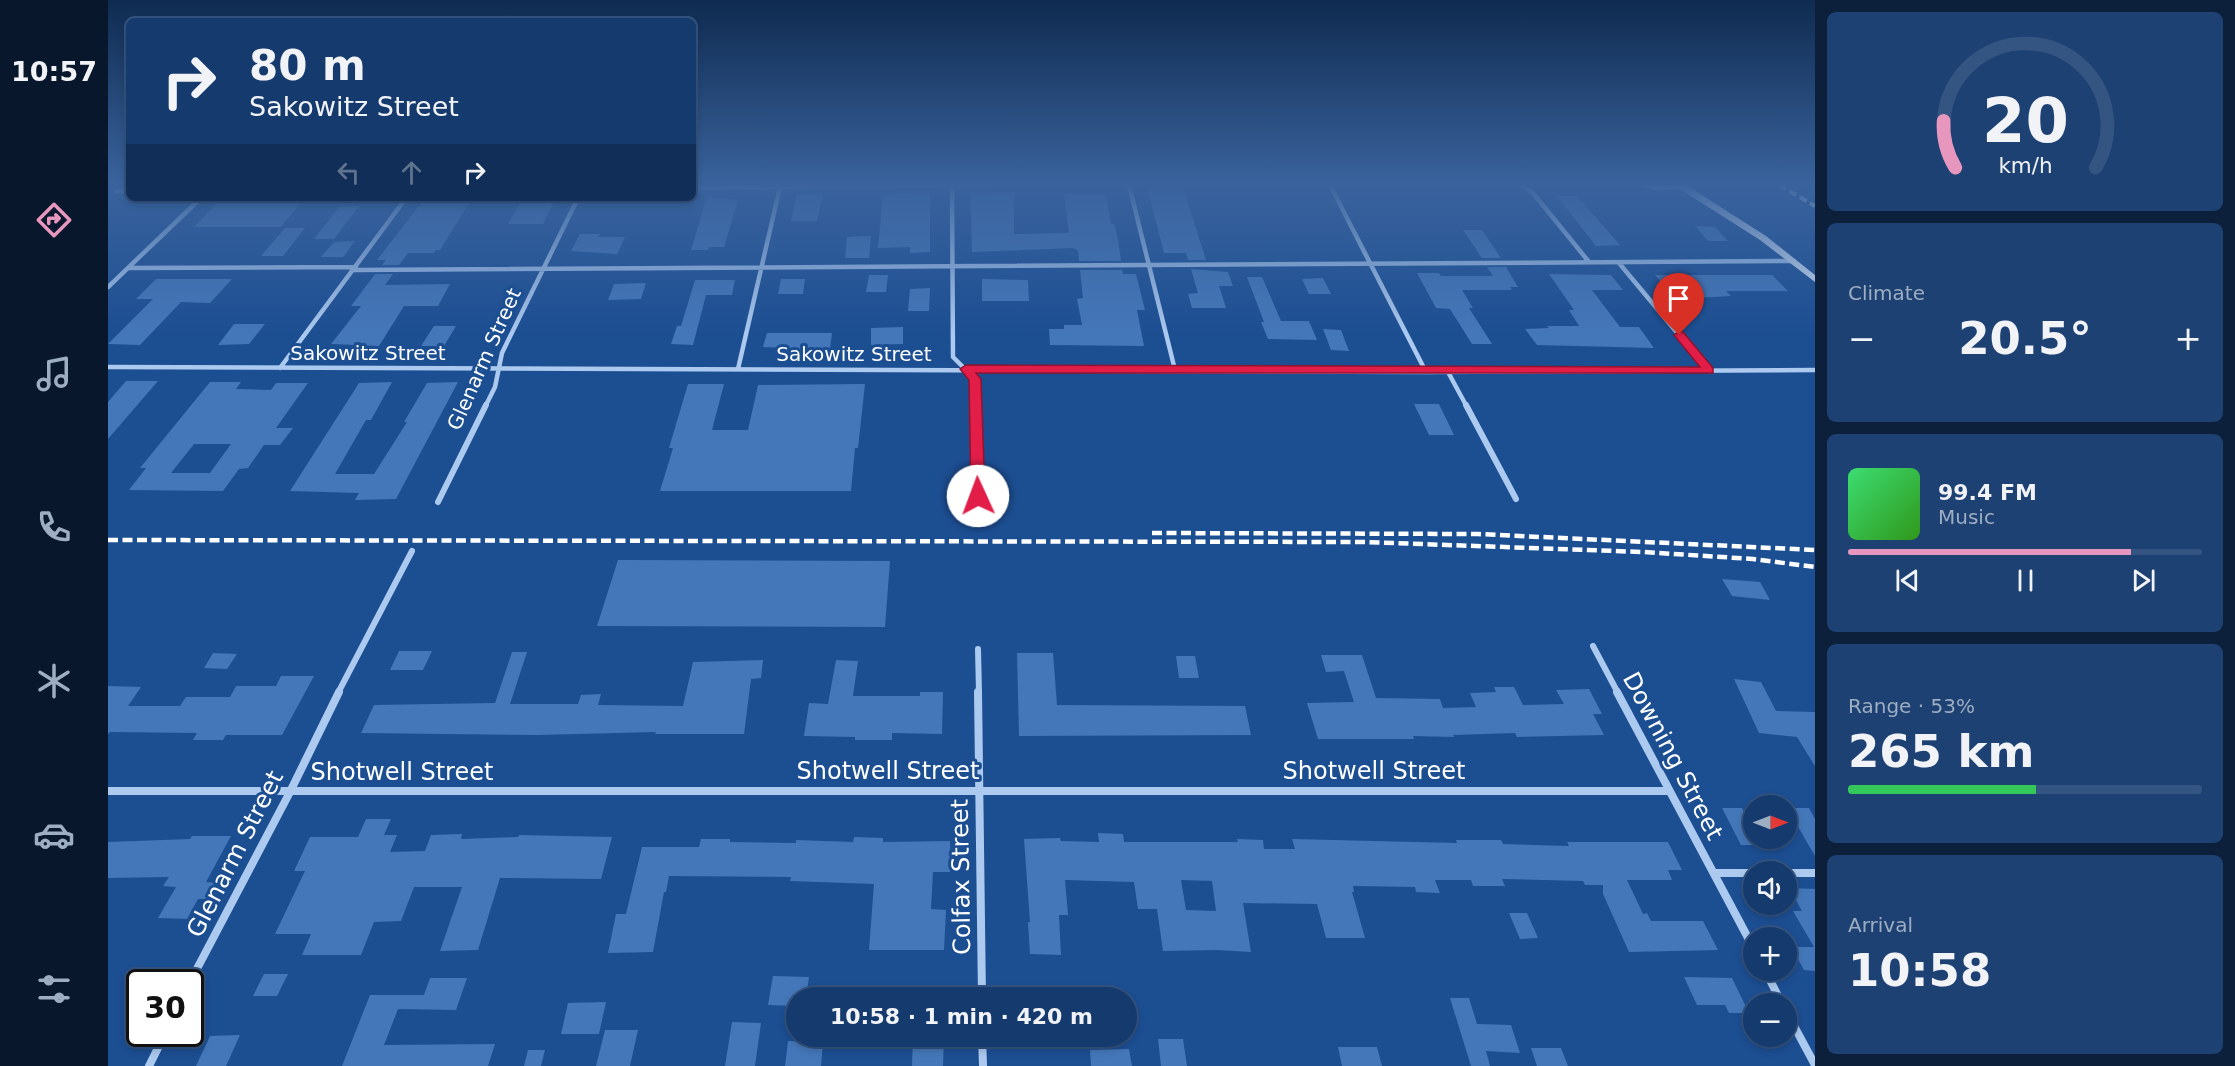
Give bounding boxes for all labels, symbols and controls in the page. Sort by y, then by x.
text: 80 m [249,41,366,90]
icon: right [150,42,228,120]
text: 10:57 [11,56,97,87]
text: 20 [1982,85,2068,158]
text: Sakowitz Street [249,91,459,122]
text: km/h [1998,154,2052,179]
icon: left [332,156,365,189]
icon: ahead [395,156,428,189]
icon: right [458,156,491,189]
icon: directions [33,199,75,241]
pin [1653,273,1704,335]
text: Climate [1848,281,1925,305]
icon: arrive [1662,282,1695,315]
street label: Glenarm Street [442,284,526,434]
text: 20.5° [1958,312,2092,365]
text: − [1848,319,1876,358]
text: + [2174,319,2202,358]
street label: Sakowitz Street [290,341,446,365]
street label: Sakowitz Street [776,342,932,366]
icon: music [33,353,75,395]
position arrow [946,464,1010,528]
text: 99.4 FM [1938,480,2037,505]
text: Music [1938,505,1995,529]
icon: phone [33,506,75,548]
icon: previous [1891,564,1924,597]
icon: pause [2009,564,2042,597]
icon: next [2127,564,2160,597]
icon: climate [33,660,75,702]
street label: Downing Street [1617,667,1729,845]
text: Range · 53% [1848,694,1975,718]
text: 265 km [1848,725,2034,778]
street label: Shotwell Street [797,757,979,785]
street label: Shotwell Street [1283,757,1465,785]
street label: Shotwell Street [311,758,493,786]
street label: Glenarm Street [181,766,289,942]
north arrow [1743,795,1797,849]
map controls [1743,795,1797,1047]
street label: Colfax Street [946,799,976,955]
icon: car [33,814,75,856]
button: sound [1743,861,1797,915]
text: Arrival [1848,913,1913,937]
button: + [1743,927,1797,981]
text: 10:58 [1848,944,1991,997]
icon: filters [33,968,75,1010]
speed limit sign: 30 [126,969,204,1047]
button: − [1743,993,1797,1047]
text: 10:58 · 1 min · 420 m [830,1004,1093,1029]

